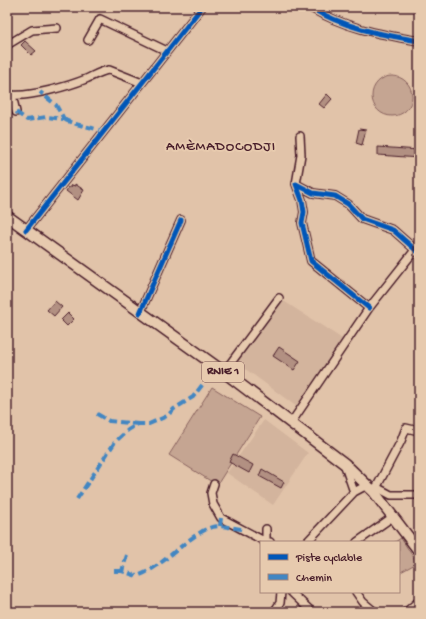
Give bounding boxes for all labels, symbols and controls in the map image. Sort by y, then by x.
district label: AMÈMADOCODJI [166,139,276,156]
road number: RNIE 1 [202,362,244,382]
legend [260,541,400,593]
text: Piste cyclable [295,552,363,566]
text: Chemin [296,572,332,586]

